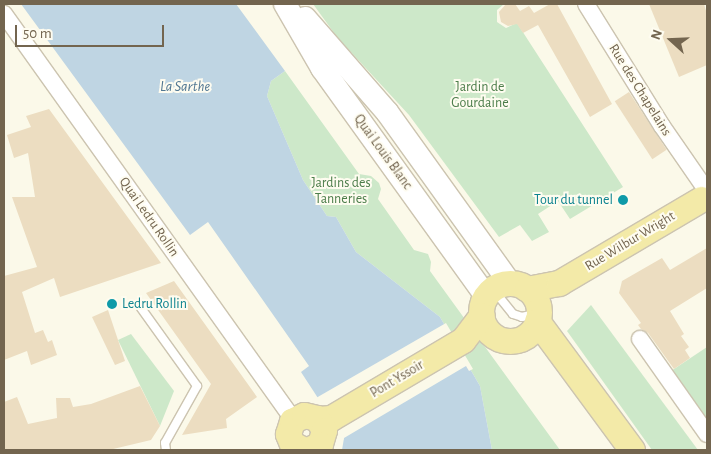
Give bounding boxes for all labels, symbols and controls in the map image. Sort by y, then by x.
scale bar [18,15,166,47]
north arrow [646,15,696,65]
text: 50 m [23,26,52,41]
text: N [649,28,665,42]
street label: Rue des Chapelains [605,41,675,139]
water label: La Sarthe [160,78,210,96]
park label: Jardin de Gourdaine [451,79,509,111]
street label: Quai Louis Blanc [350,111,416,193]
street label: Quai Ledru Rollin [115,174,183,260]
park label: Jardins des Tanneries [311,175,371,208]
place label: Tour du tunnel [534,192,613,208]
marker: Tour du tunnel [617,194,629,206]
street label: Rue Wilbur Wright [582,208,678,274]
place label: Ledru Rollin [122,296,187,312]
marker: Ledru Rollin [106,298,118,310]
street label: Pont Yssoir [367,357,427,401]

